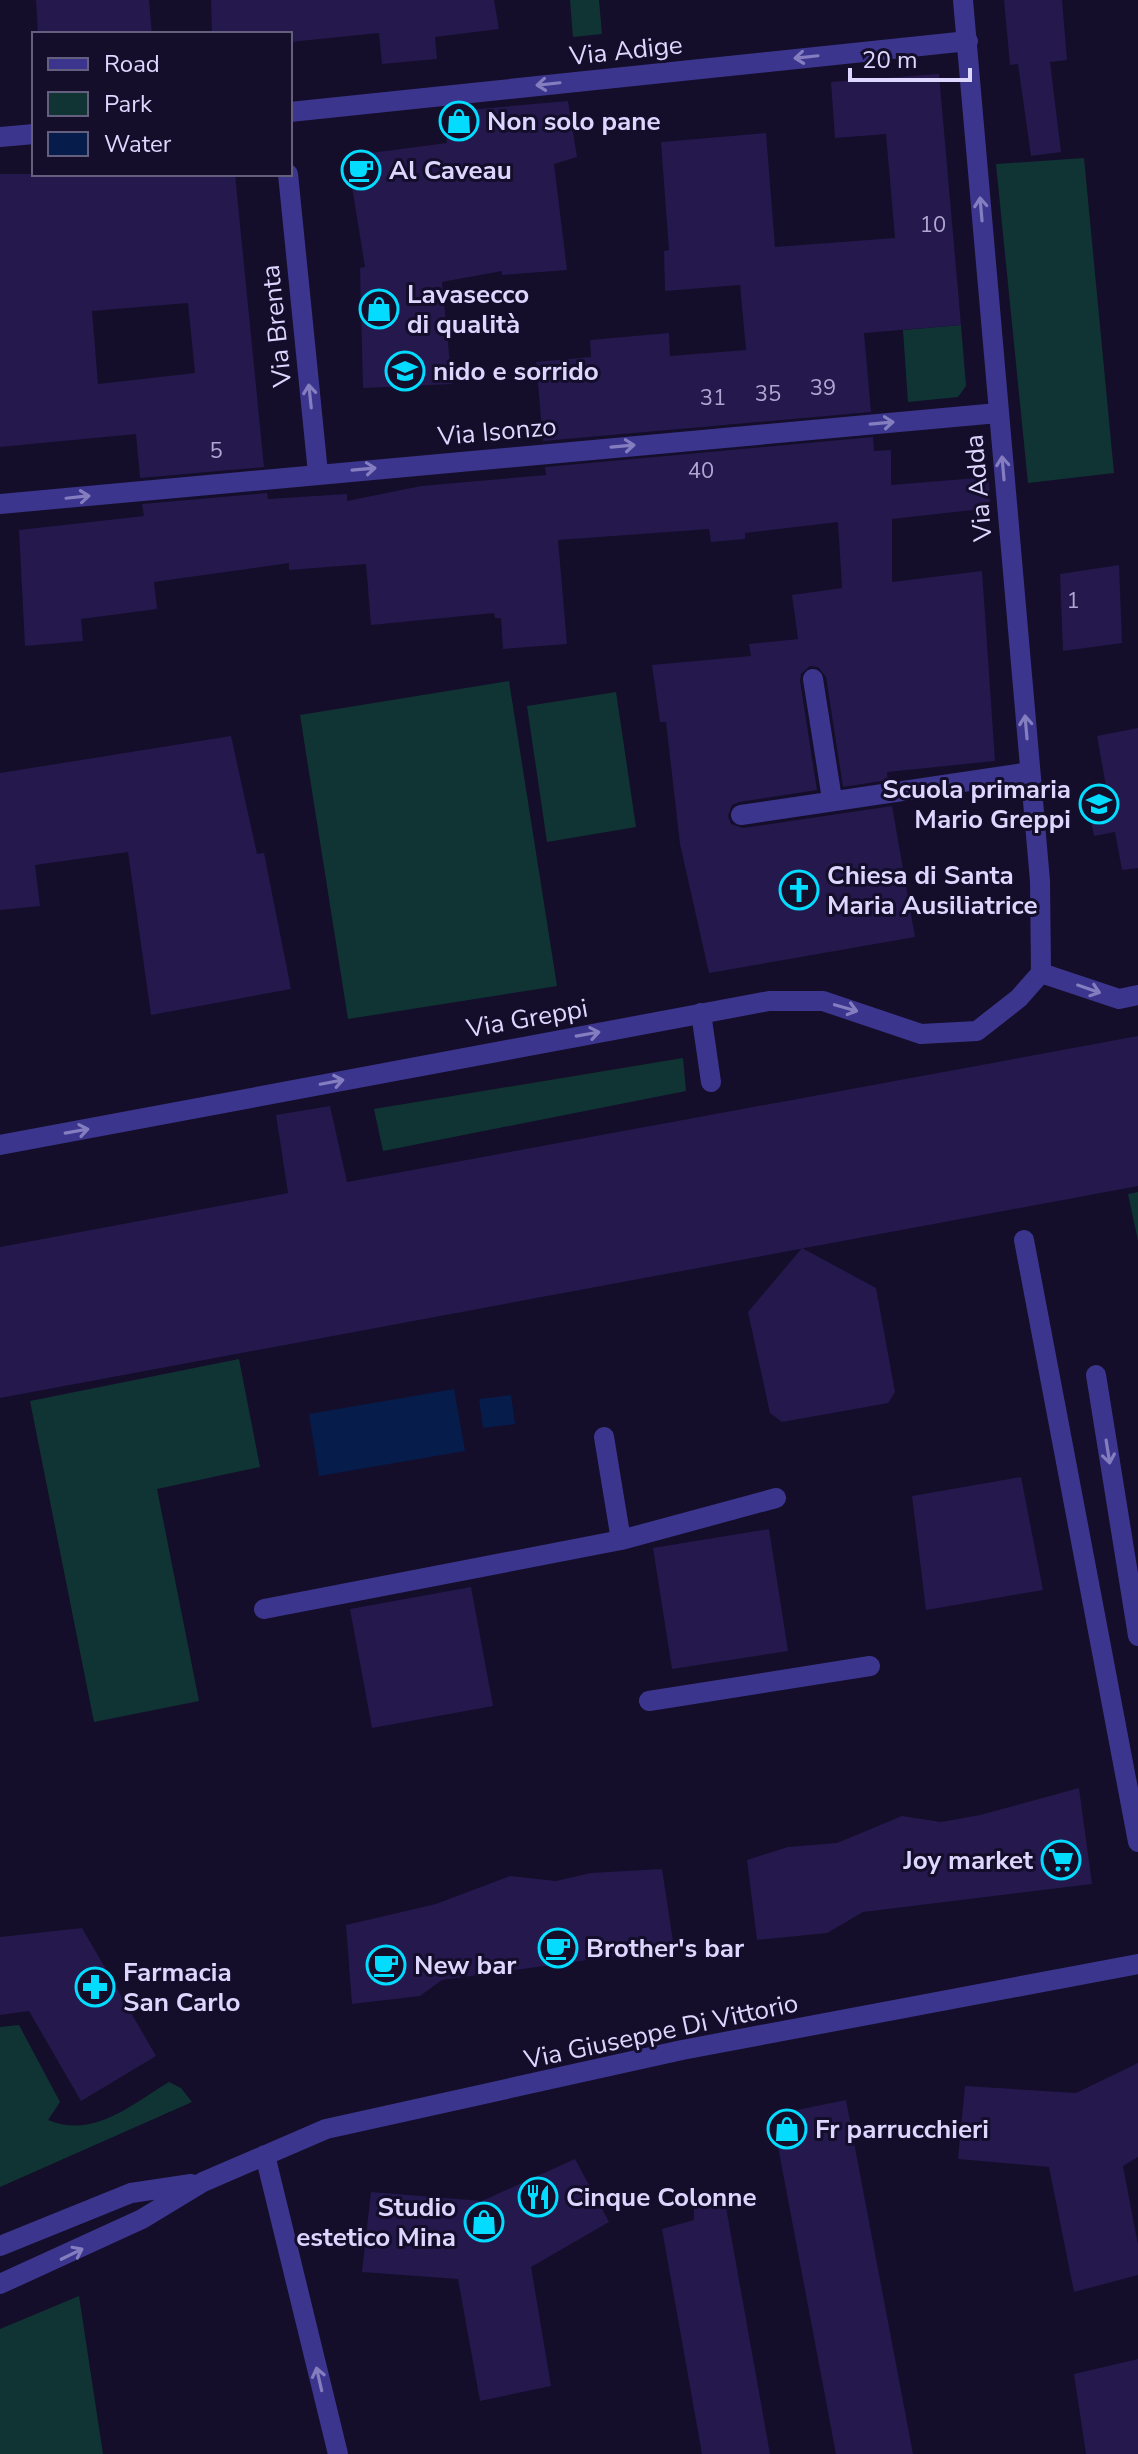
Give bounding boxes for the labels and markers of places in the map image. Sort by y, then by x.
shop icon: Non solo pane [438,100,480,142]
place label: Non solo pane [487,104,661,139]
cafe icon: Al Caveau [340,149,382,191]
place label: Al Caveau [389,153,512,188]
place label: Lavasecco di qualità [407,277,529,342]
shop icon: Lavasecco di qualità [358,288,400,330]
school or university icon: nido e sorrido [384,350,426,392]
place label: nido e sorrido [433,354,599,389]
place label: Scuola primaria Mario Greppi [882,772,1071,837]
school or university icon: Scuola primaria Mario Greppi [1078,783,1120,825]
place label: Chiesa di Santa Maria Ausiliatrice [827,858,1038,923]
church icon: Chiesa di Santa Maria Ausiliatrice [778,869,820,911]
supermarket icon: Joy market [1040,1839,1082,1881]
place label: Joy market [902,1843,1034,1878]
cafe icon: Brother's bar [537,1927,579,1969]
place label: Brother's bar [586,1931,745,1966]
cafe icon: New bar [365,1944,407,1986]
place label: New bar [414,1948,517,1983]
place label: Farmacia San Carlo [123,1955,241,2020]
pharmacy icon: Farmacia San Carlo [74,1966,116,2008]
shop icon: Fr parrucchieri [766,2108,808,2150]
place label: Fr parrucchieri [815,2112,989,2147]
restaurant icon: Cinque Colonne [517,2176,559,2218]
place label: Cinque Colonne [566,2180,757,2215]
place label: Studio estetico Mina [296,2190,456,2255]
shop icon: Studio estetico Mina [463,2201,505,2243]

